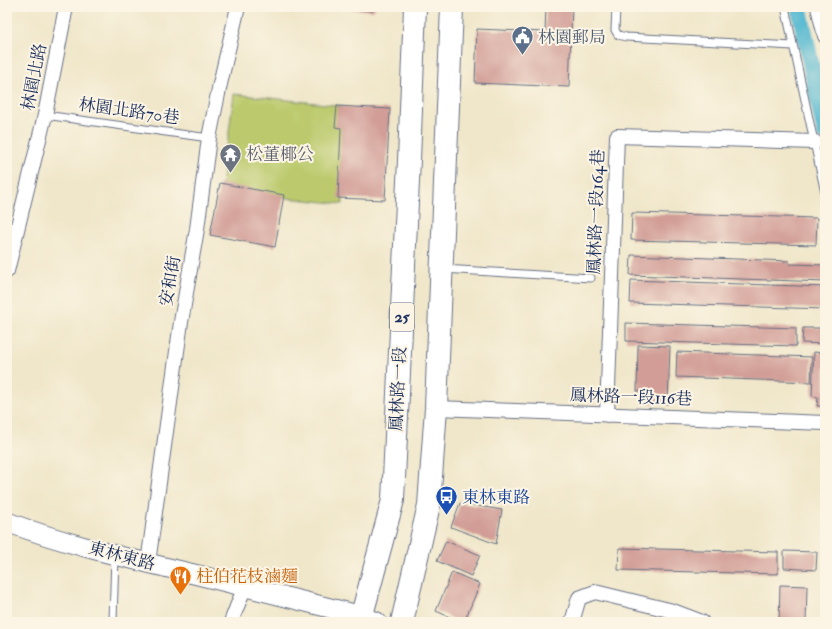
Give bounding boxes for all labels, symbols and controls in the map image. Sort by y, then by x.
public building icon: 林園郵局 [510,24,536,57]
place label: 林園郵局 [538,27,606,48]
street label: 林園北路 [17,42,51,112]
street label: 林園北路70巷 [77,94,181,128]
temple icon: 松董椰公 [218,141,244,174]
place label: 松董椰公 [246,144,314,165]
street label: 鳳林路一段164巷 [583,149,609,275]
street label: 安和街 [155,254,185,308]
road number: 25 [390,303,414,331]
street label: 鳳林路一段 [385,346,411,432]
street label: 鳳林路一段116巷 [569,384,693,410]
bus stop icon: 東林東路 [434,484,460,517]
place label: 東林東路 [462,487,530,508]
street label: 東林東路 [86,537,158,575]
restaurant icon: 柱伯花枝滷麵 [168,563,194,596]
place label: 柱伯花枝滷麵 [196,566,298,587]

